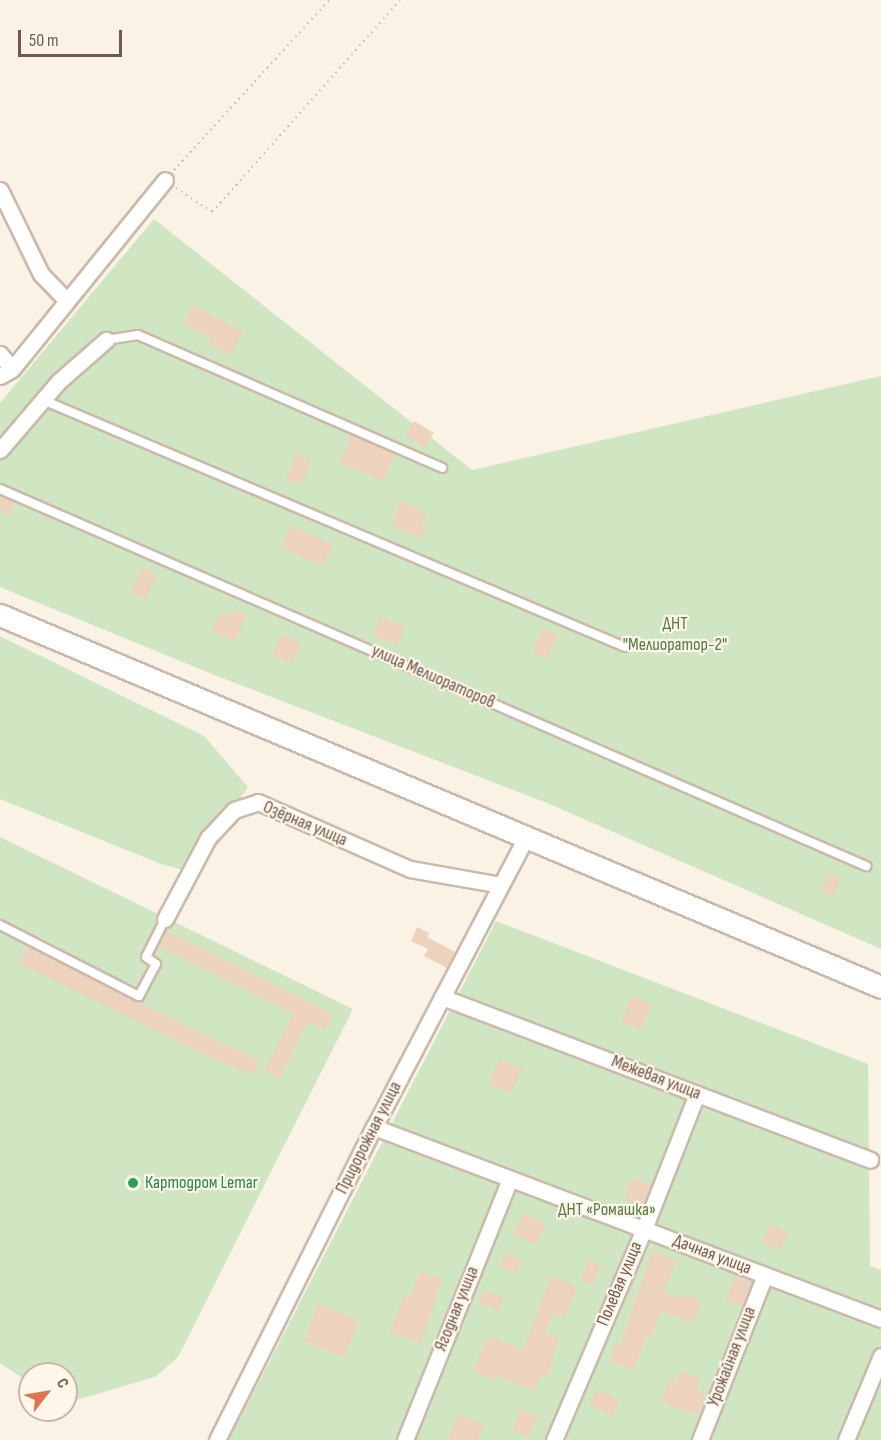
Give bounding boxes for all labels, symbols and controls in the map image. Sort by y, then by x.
scale bar [21,18,124,56]
text: 50 m [29,30,59,51]
park label: ДНТ "Мелиоратор-2" [623,614,727,656]
street label: улица Мелиораторов [368,640,498,714]
street label: Озёрная улица [260,797,350,851]
street label: Межевая улица [608,1051,704,1105]
street label: Придорожная улица [331,1078,407,1198]
place label: Картодром Lemar [145,1172,258,1194]
marker: Картодром Lemar [126,1176,140,1190]
park label: ДНТ «Ромашка» [558,1199,656,1221]
street label: Дачная улица [670,1230,754,1280]
street label: Полевая улица [593,1239,647,1329]
street label: Ягодная улица [430,1264,484,1354]
street label: Урожайная улица [703,1304,761,1410]
north arrow [18,1362,78,1422]
text: С [52,1375,72,1392]

